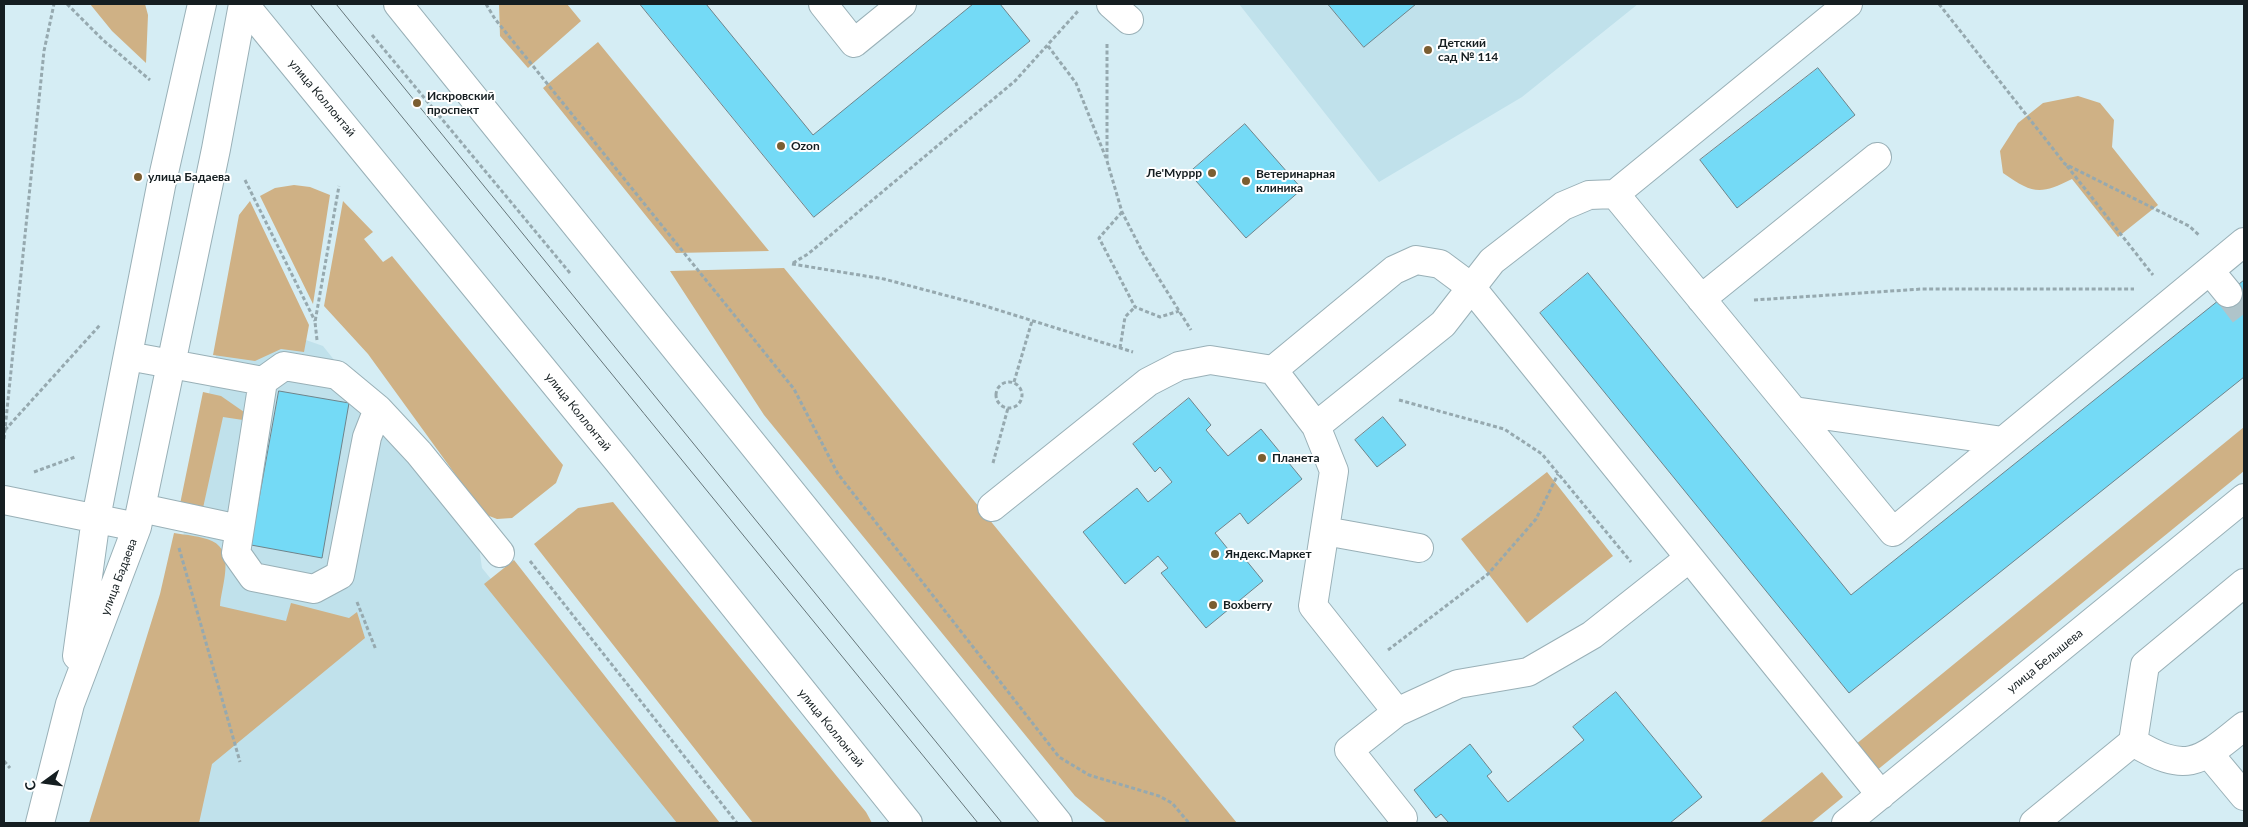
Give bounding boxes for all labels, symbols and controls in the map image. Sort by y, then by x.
place label: Детский сад № 114 [1438,36,1498,64]
marker: Детский сад № 114 [1422,44,1434,56]
street label: улица Коллонтай [285,56,359,140]
place label: Искровский проспект [427,89,494,117]
marker: Искровский проспект [411,97,423,109]
place label: Ozon [791,139,820,153]
marker: Ozon [775,140,787,152]
place label: Ле'Муррр [1147,166,1202,180]
marker: Ле'Муррр [1206,167,1218,179]
place label: Ветеринарная клиника [1256,167,1335,195]
place label: улица Бадаева [148,170,230,184]
marker: улица Бадаева [132,171,144,183]
marker: Ветеринарная клиника [1240,175,1252,187]
street label: улица Коллонтай [542,370,614,454]
place label: Планета [1272,451,1320,465]
marker: Планета [1256,452,1268,464]
street label: улица Бадаева [98,537,140,617]
place label: Яндекс.Маркет [1225,547,1312,561]
marker: Яндекс.Маркет [1209,548,1221,560]
place label: Boxberry [1223,598,1272,612]
marker: Boxberry [1207,599,1219,611]
street label: улица Белышева [2004,626,2086,696]
street label: улица Коллонтай [795,686,867,770]
north arrow [20,757,70,807]
text: С [21,779,39,792]

